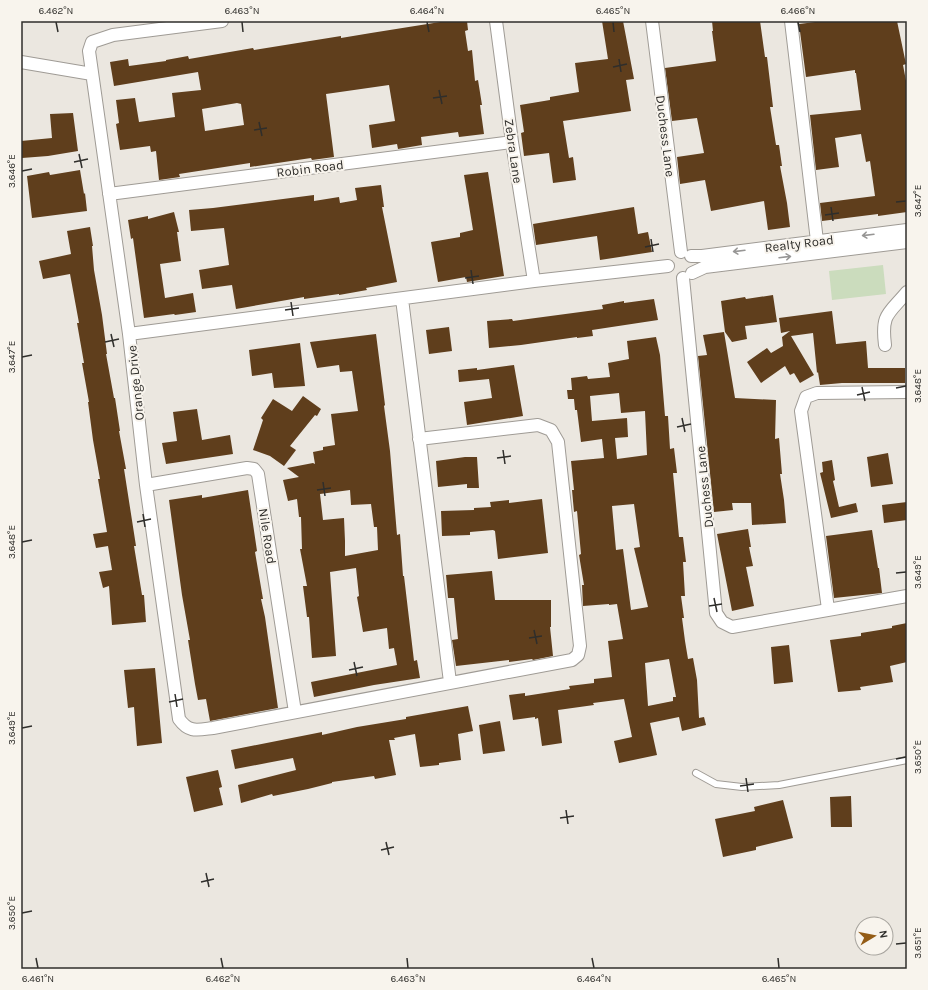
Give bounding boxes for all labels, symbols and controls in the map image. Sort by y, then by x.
text: 6.462°N [39,5,73,17]
text: 6.463°N [225,5,259,17]
text: 6.464°N [410,5,444,17]
text: 6.465°N [596,5,630,17]
text: 6.466°N [781,5,815,17]
street label: Duchess Lane [653,94,678,178]
street label: Zebra Lane [502,118,525,184]
text: 3.646°E [6,154,18,188]
street label: Robin Road [276,157,344,180]
text: 3.647°E [912,185,924,217]
one-way arrow [862,231,875,238]
street label: Realty Road [764,232,834,255]
one-way arrow [733,247,746,255]
one-way arrow [778,253,791,261]
text: 3.647°E [6,341,18,373]
street label: Orange Drive [124,344,147,421]
text: 3.648°E [912,369,924,403]
street label: Duchess Lane [693,445,716,529]
street label: Nile Road [256,507,279,565]
text: 3.648°E [6,525,18,559]
text: 3.649°E [912,555,924,589]
text: 3.649°E [6,711,18,745]
text: 3.650°E [912,740,924,774]
text: 3.650°E [6,896,18,930]
north arrow [854,916,894,956]
text: 3.651°E [912,927,924,959]
text: N [876,929,890,939]
text: 6.461°N [22,973,54,985]
text: 6.462°N [206,973,240,985]
text: 6.463°N [391,973,425,985]
text: 6.464°N [577,973,611,985]
text: 6.465°N [762,973,796,985]

